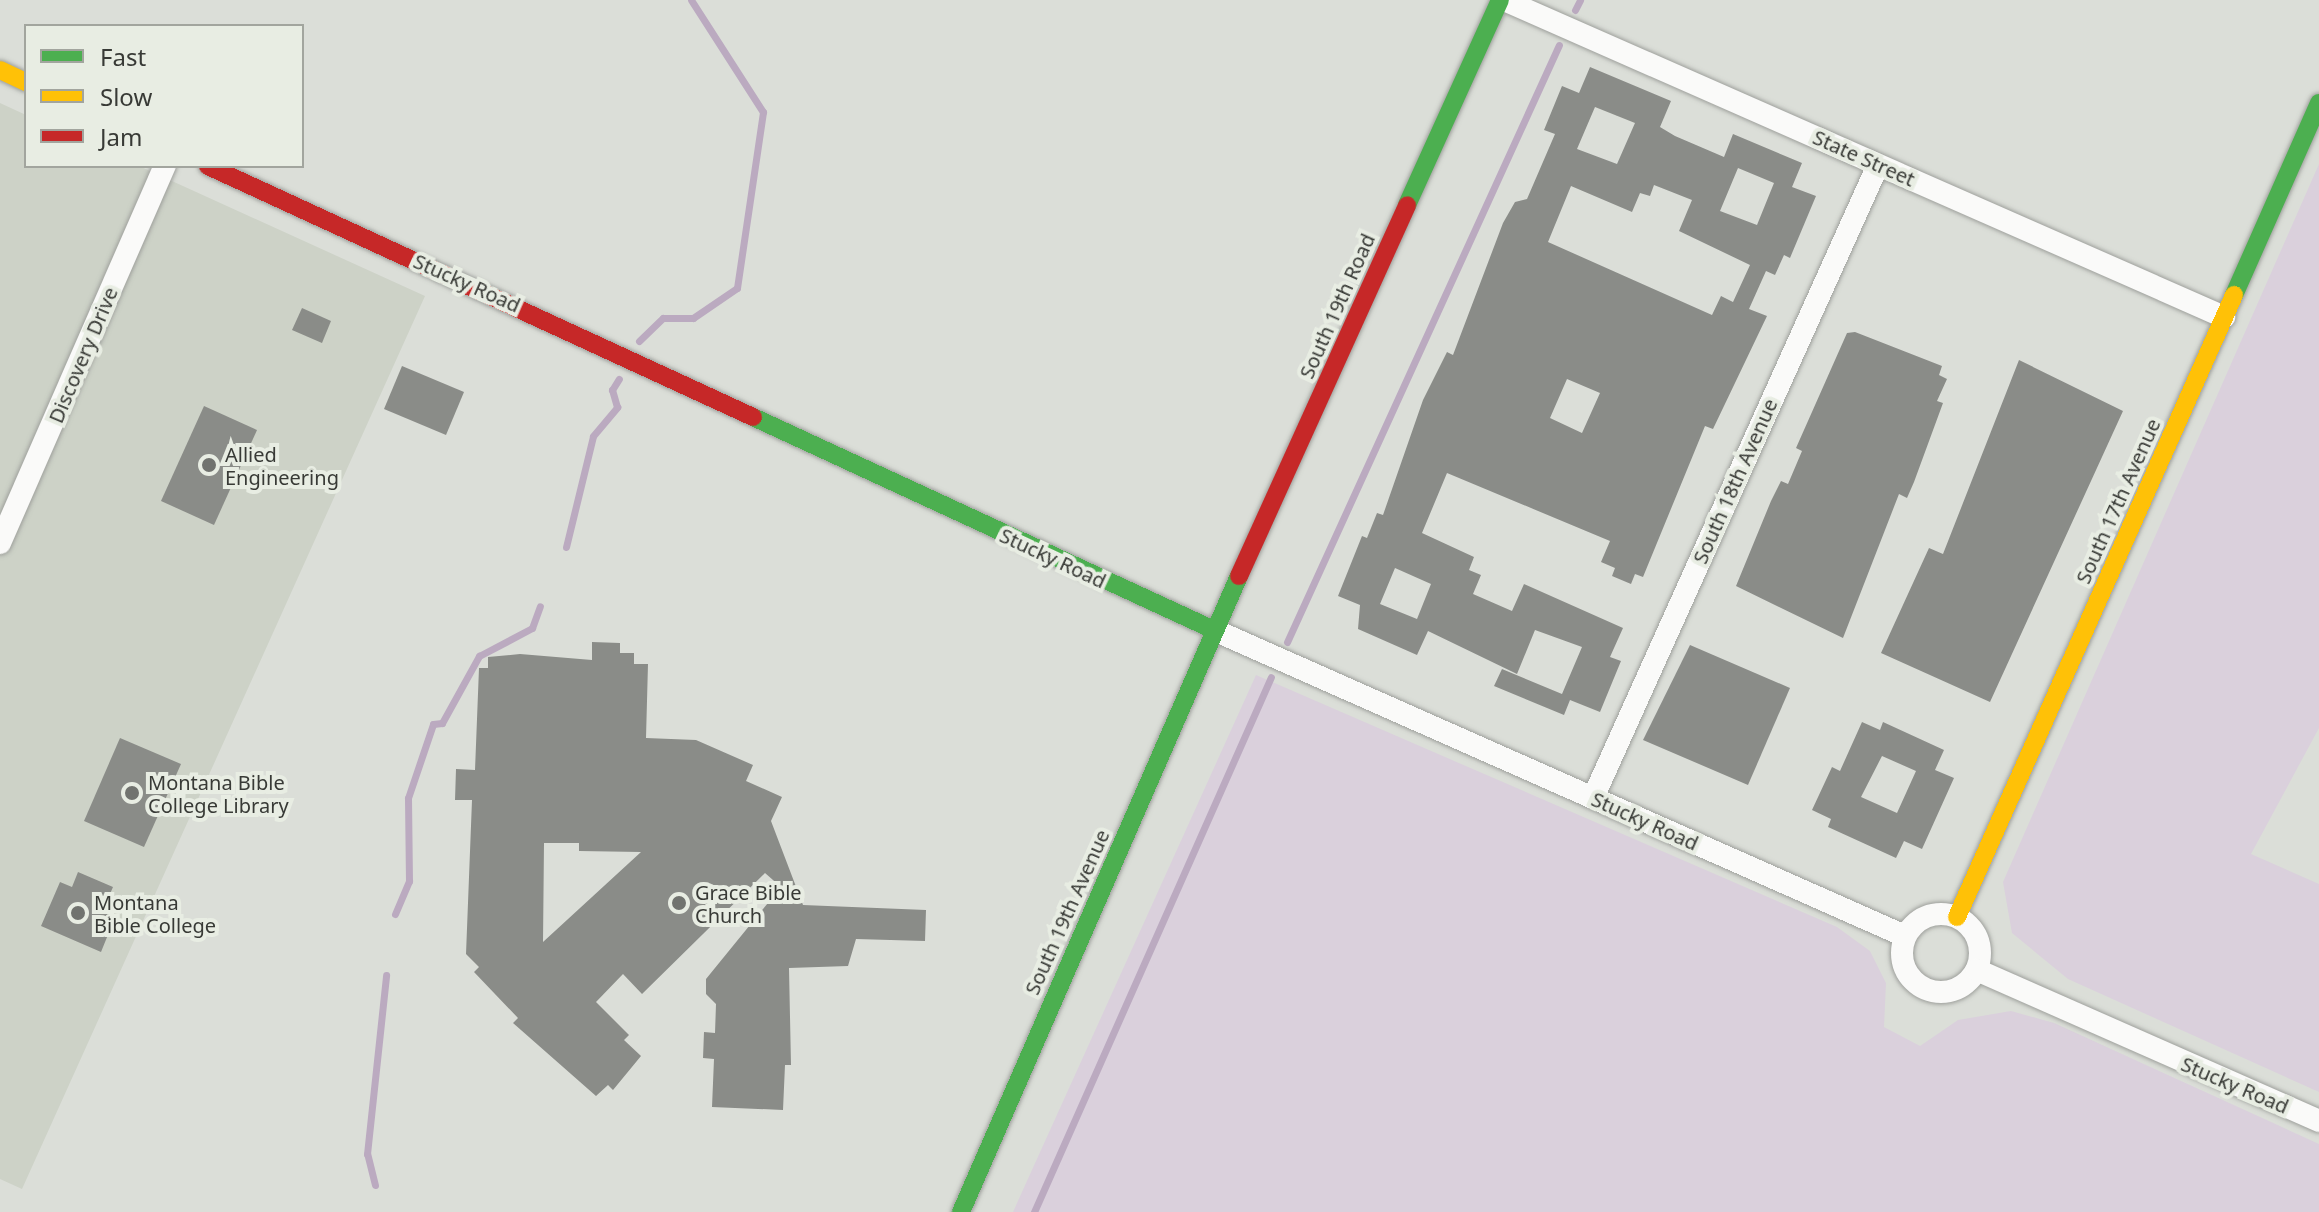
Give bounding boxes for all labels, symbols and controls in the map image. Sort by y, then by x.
legend [24,24,304,168]
text: Fast [100,40,146,73]
text: Slow [100,80,152,113]
text: Jam [100,120,142,153]
street label: State Street [1809,125,1919,191]
street label: South 19th Road [1294,230,1380,382]
street label: Stucky Road [410,249,524,317]
street label: Discovery Drive [44,283,122,427]
street label: South 18th Avenue [1688,395,1782,567]
street label: South 17th Avenue [2071,415,2165,587]
place label: Allied Engineering [225,442,339,489]
marker: Allied Engineering [200,456,218,474]
street label: Stucky Road [996,523,1110,593]
place label: Montana Bible College Library [148,770,289,817]
marker: Montana Bible College Library [123,784,141,802]
street label: Stucky Road [1588,787,1702,855]
street label: South 19th Avenue [1020,826,1114,998]
place label: Grace Bible Church [695,880,802,927]
place label: Montana Bible College [94,890,216,937]
marker: Grace Bible Church [670,894,688,912]
marker: Montana Bible College [69,904,87,922]
street label: Stucky Road [2178,1052,2292,1118]

